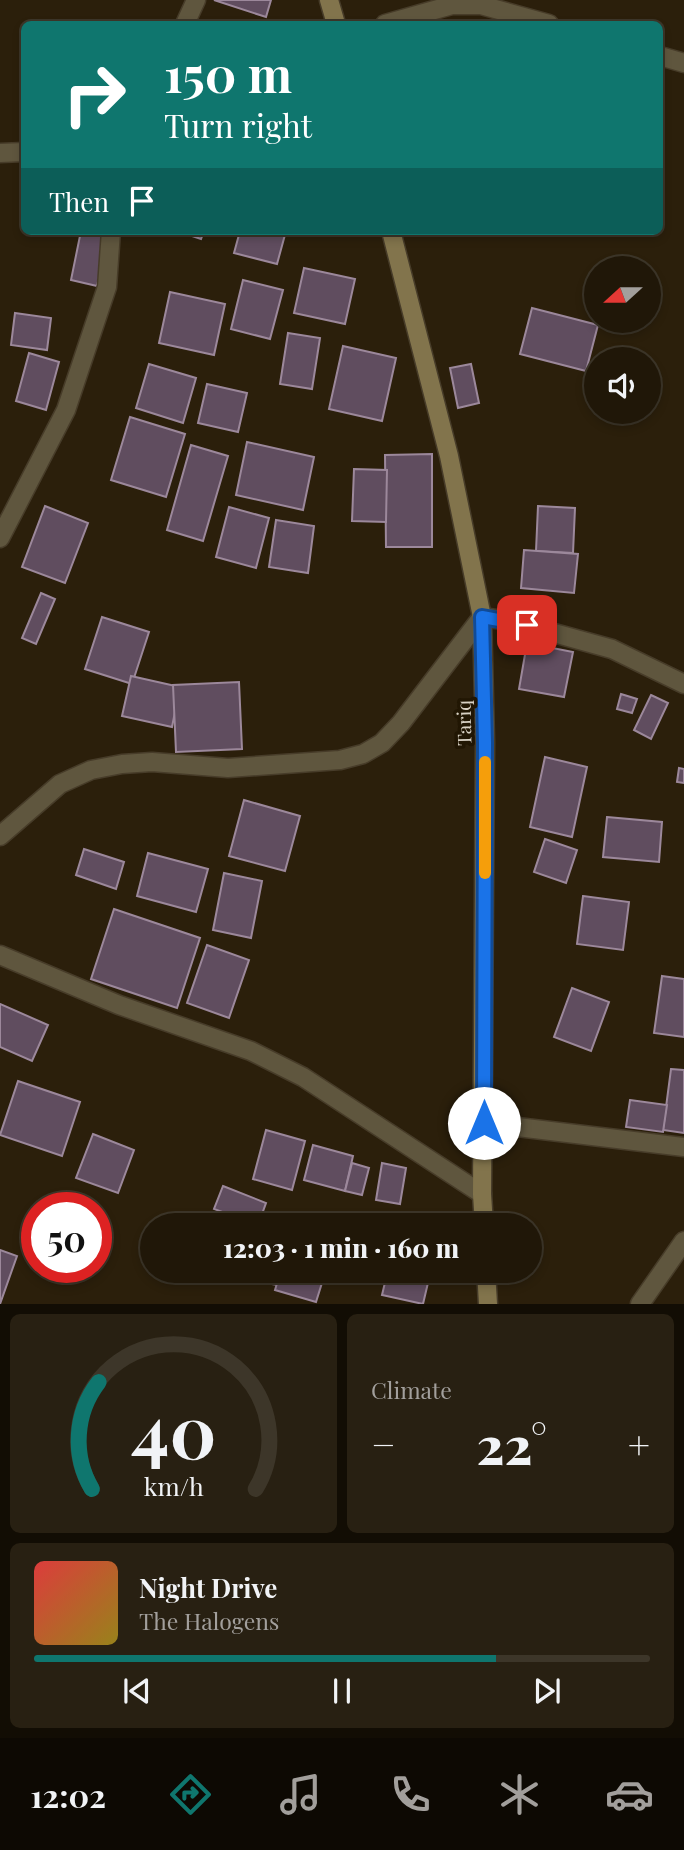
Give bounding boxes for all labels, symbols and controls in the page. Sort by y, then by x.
text: 150 m [164,40,292,105]
icon: right [49,49,140,140]
text: Turn right [164,103,312,146]
icon: arrive [123,182,161,220]
text: Then [49,184,109,219]
north arrow [584,256,662,332]
map controls [584,256,661,424]
button: sound [584,347,661,424]
pin [497,595,557,655]
icon: arrive [508,606,546,644]
street label: Tariq [450,700,476,746]
position arrow [447,1086,521,1160]
speed limit sign: 50 [21,1192,112,1283]
text: 12:03 · 1 min · 160 m [223,1230,459,1265]
text: Climate [371,1374,452,1405]
text: 40 [131,1381,216,1478]
text: 22° [476,1409,547,1478]
text: − [371,1418,396,1469]
text: + [628,1418,650,1469]
text: km/h [144,1469,204,1502]
text: Night Drive [139,1570,277,1605]
text: The Halogens [139,1605,279,1636]
icon: previous [118,1672,156,1710]
icon: pause [323,1672,361,1710]
icon: next [528,1672,566,1710]
icon: directions [166,1770,215,1819]
icon: music [276,1770,325,1819]
icon: phone [386,1770,435,1819]
icon: climate [495,1770,544,1819]
icon: car [605,1770,654,1819]
text: 12:02 [30,1773,106,1816]

